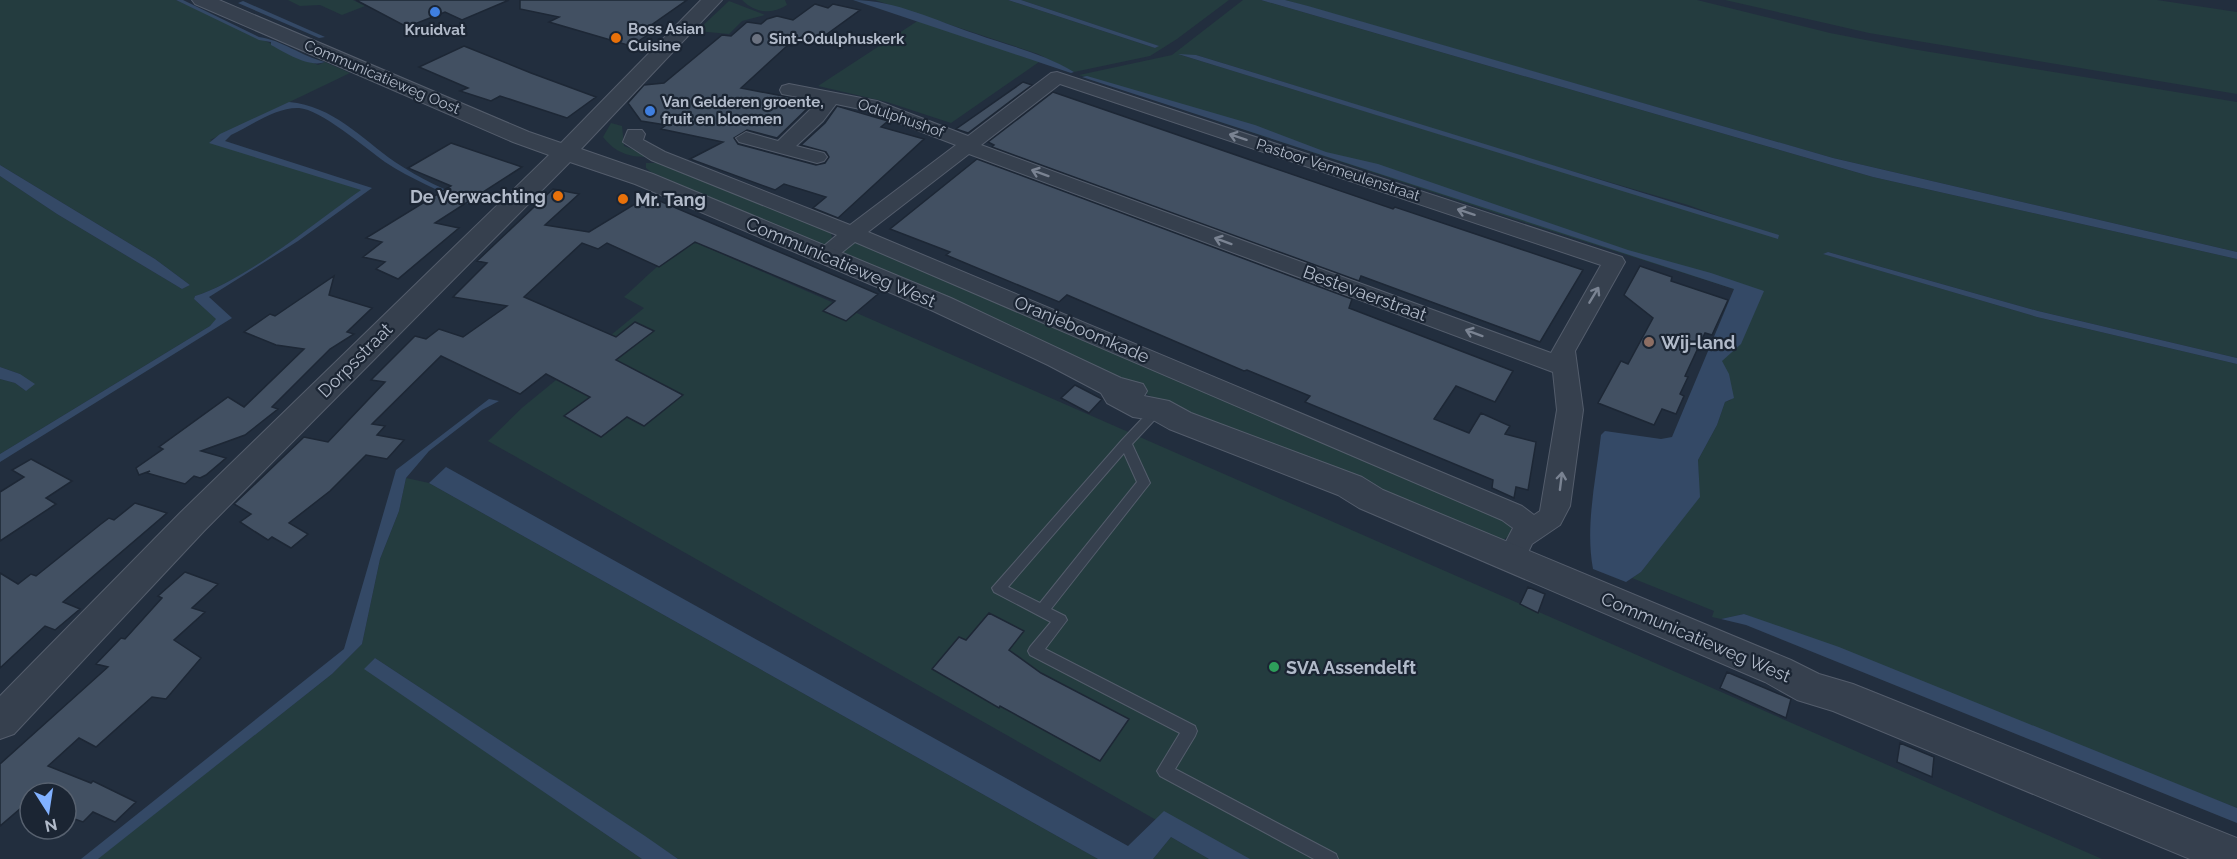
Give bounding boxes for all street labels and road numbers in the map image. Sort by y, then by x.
street label: Communicatieweg Oost [302,36,462,118]
street label: Odulphushof [855,95,948,142]
street label: Pastoor Vermeulenstraat [1254,135,1422,205]
street label: Communicatieweg West [743,212,939,312]
street label: Bestevaerstraat [1300,261,1430,325]
street label: Oranjeboomkade [1011,291,1153,367]
street label: Dorpsstraat [314,319,396,401]
street label: Communicatieweg West [1598,587,1794,687]

